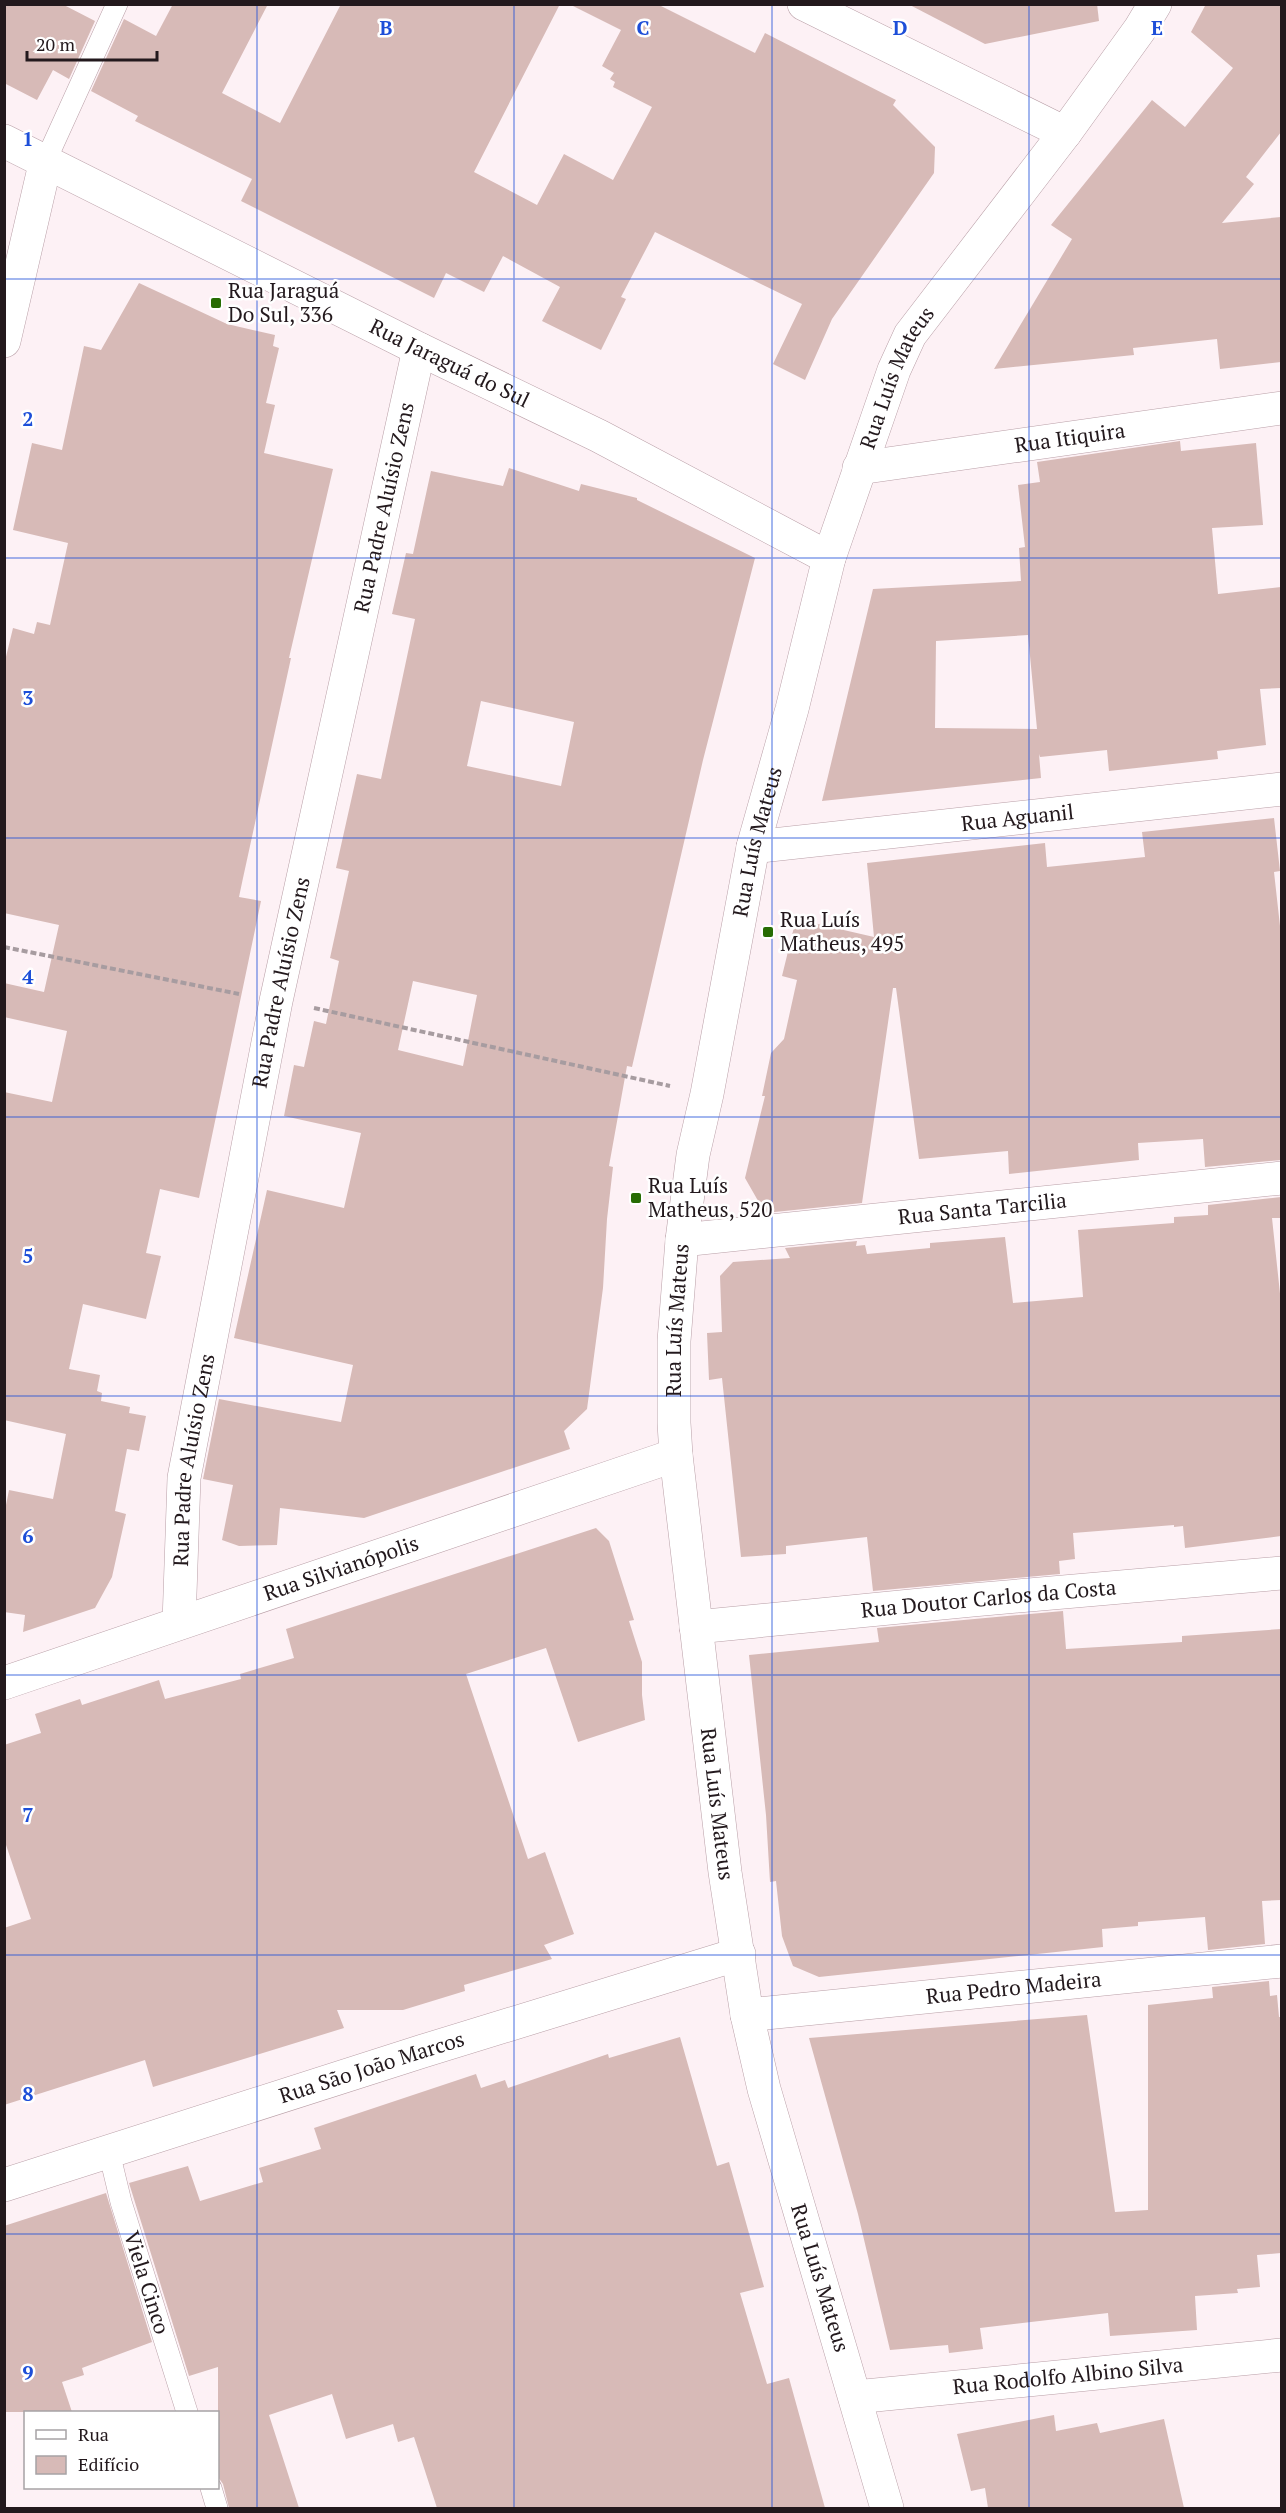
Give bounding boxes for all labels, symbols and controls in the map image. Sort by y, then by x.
text: B [380,14,393,41]
text: C [636,14,650,41]
text: D [893,14,907,41]
text: E [1151,14,1163,41]
scale bar [27,24,158,62]
text: 20 m [36,32,76,56]
text: 1 [22,125,34,152]
place label: Rua Jaraguá Do Sul, 336 [228,276,340,328]
marker: Rua Jaraguá Do Sul, 336 [209,296,223,310]
street label: Rua Luís Mateus [853,300,940,452]
street label: Rua Jaraguá do Sul [365,312,535,413]
street label: Rua Padre Aluísio Zens [347,399,420,615]
text: 2 [22,405,34,432]
street label: Rua Itiquira [1013,415,1127,459]
text: 3 [22,684,34,711]
street label: Rua Luís Mateus [725,763,788,919]
street label: Rua Aguanil [960,797,1075,837]
street label: Rua Padre Aluísio Zens [245,874,316,1090]
place label: Rua Luís Matheus, 495 [780,905,904,957]
marker: Rua Luís Matheus, 495 [761,925,775,939]
text: 4 [22,963,34,990]
place label: Rua Luís Matheus, 520 [648,1171,772,1223]
street label: Rua Santa Tarcilia [897,1185,1068,1231]
marker: Rua Luís Matheus, 520 [629,1191,643,1205]
text: 5 [22,1242,34,1269]
street label: Rua Luís Mateus [659,1243,695,1397]
street label: Rua Padre Aluísio Zens [166,1351,221,1567]
text: 6 [22,1522,34,1549]
street label: Rua Silvianópolis [260,1528,422,1607]
street label: Rua Doutor Carlos da Costa [860,1572,1118,1624]
street label: Rua Luís Mateus [695,1726,741,1882]
text: 7 [22,1801,34,1828]
street label: Rua Pedro Madeira [924,1964,1103,2010]
street label: Rua São João Marcos [275,2024,468,2109]
text: 8 [22,2080,34,2107]
street label: Rua Luís Mateus [785,2200,857,2355]
street label: Viela Cinco [118,2227,177,2337]
street label: Rua Rodolfo Albino Silva [951,2350,1185,2400]
text: 9 [22,2359,34,2386]
legend [24,2411,219,2489]
text: Rua [78,2422,109,2446]
text: Edifício [78,2452,139,2476]

